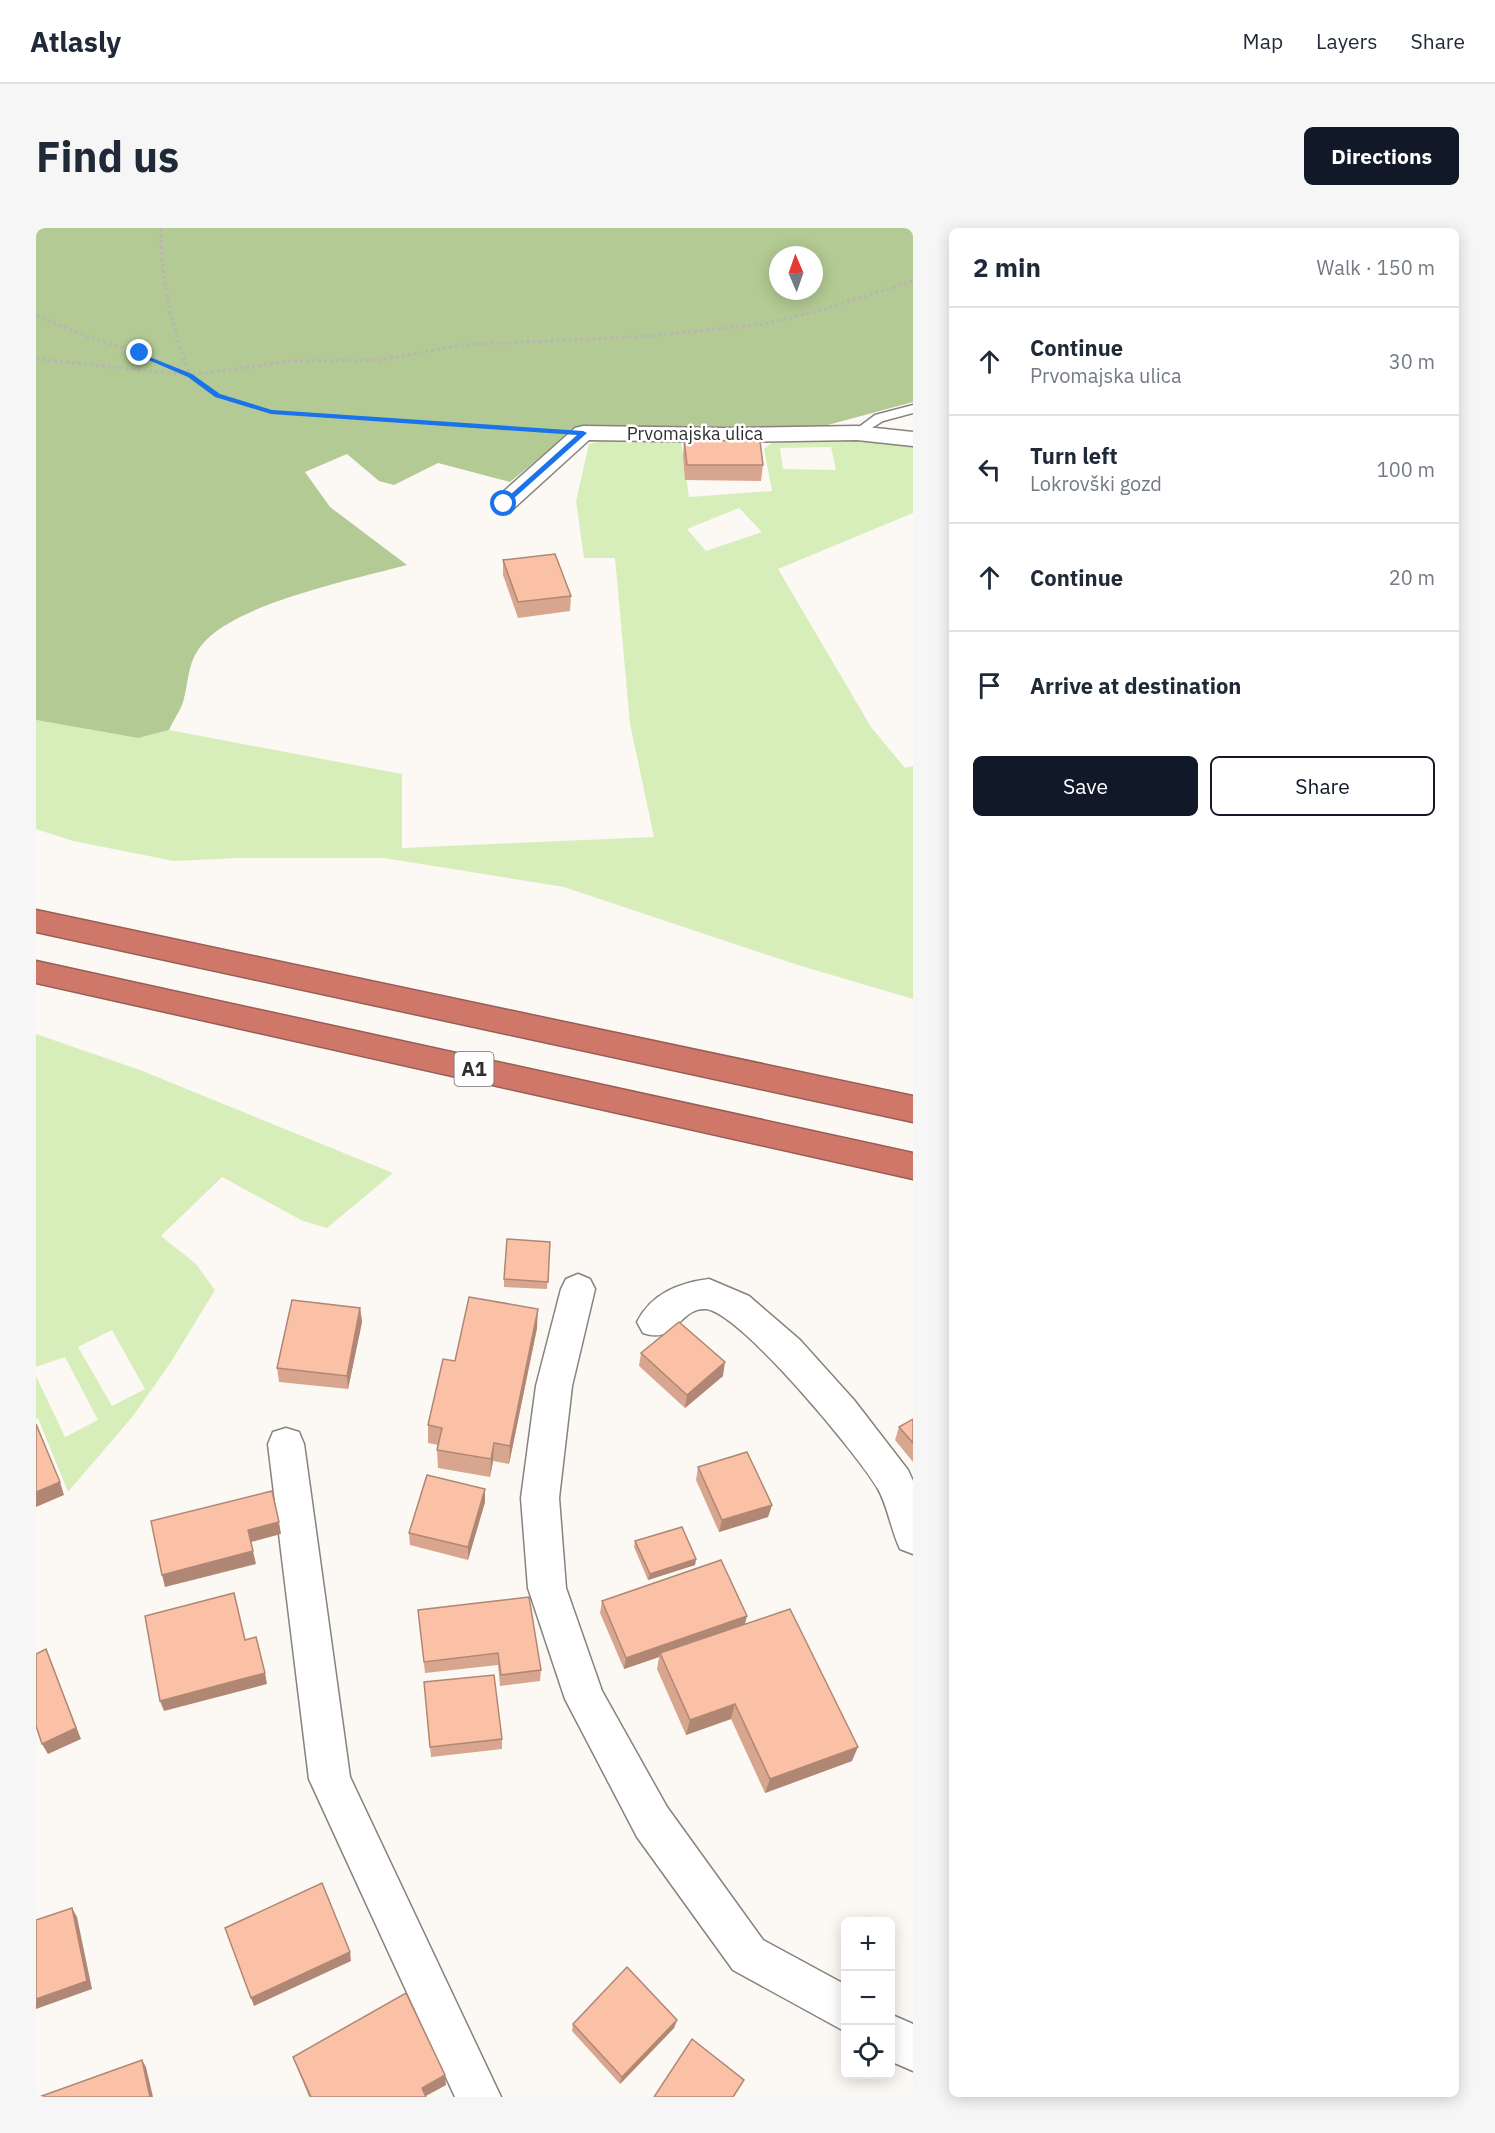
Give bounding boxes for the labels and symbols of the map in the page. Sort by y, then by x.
north arrow [769,246,823,300]
route end [126,339,152,365]
street label: Prvomajska ulica [627,422,764,445]
route start [490,490,516,516]
road number: A1 [454,1052,494,1086]

